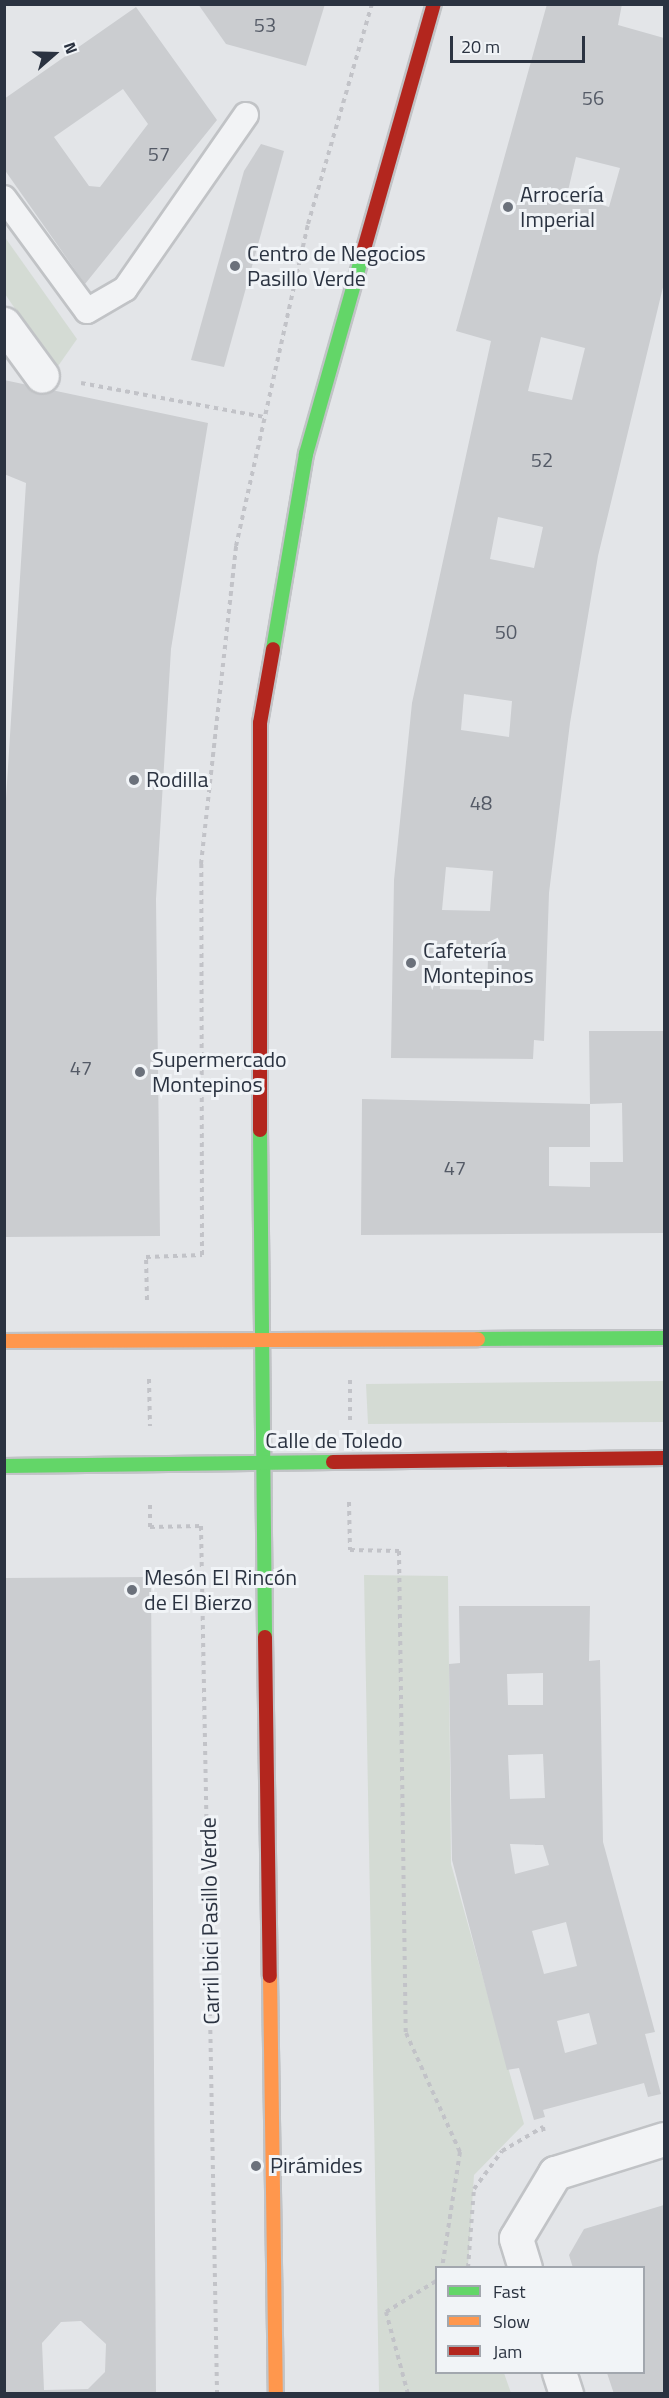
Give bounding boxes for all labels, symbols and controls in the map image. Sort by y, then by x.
house number: 53 [254,12,276,36]
north arrow [24,24,84,84]
scale bar [453,24,588,62]
text: 20 m [461,33,500,60]
text: N [58,39,84,57]
house number: 56 [582,85,604,109]
house number: 57 [148,141,170,165]
place label: Arrocería Imperial [520,181,604,232]
marker: Arrocería Imperial [501,200,515,214]
place label: Centro de Negocios Pasillo Verde [247,240,426,292]
marker: Centro de Negocios Pasillo Verde [228,259,242,273]
house number: 52 [531,447,553,471]
house number: 50 [495,619,517,643]
place label: Rodilla [146,767,209,793]
marker: Rodilla [127,773,141,787]
house number: 48 [470,790,492,814]
place label: Cafetería Montepinos [423,937,534,988]
marker: Cafetería Montepinos [404,956,418,970]
place label: Supermercado Montepinos [152,1046,287,1098]
house number: 47 [70,1055,92,1079]
marker: Supermercado Montepinos [133,1065,147,1079]
house number: 47 [444,1155,466,1179]
street label: Calle de Toledo [265,1428,403,1454]
place label: Mesón El Rincón de El Bierzo [144,1564,297,1616]
marker: Mesón El Rincón de El Bierzo [125,1583,139,1597]
street label: Carril bici Pasillo Verde [195,1817,225,2025]
place label: Pirámides [270,2153,363,2179]
marker: Pirámides [247,2157,265,2175]
legend [435,2266,645,2374]
text: Fast [493,2278,526,2305]
text: Slow [493,2308,530,2335]
text: Jam [493,2338,522,2365]

